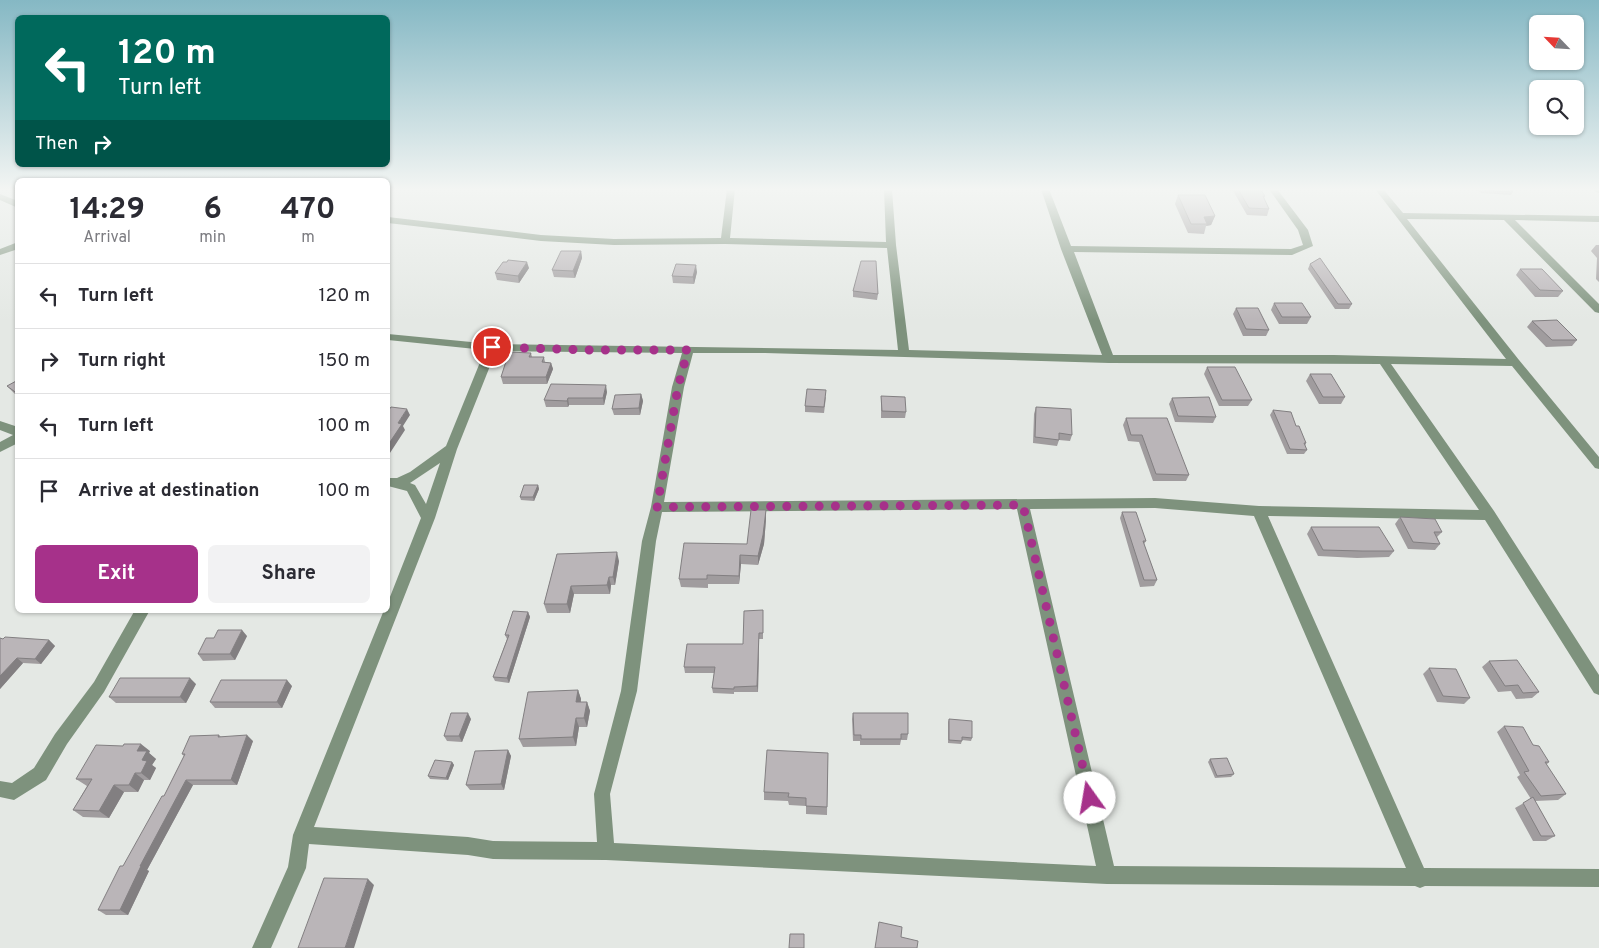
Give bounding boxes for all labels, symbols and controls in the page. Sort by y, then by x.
north arrow [1529,15,1584,70]
map controls [1529,15,1584,135]
text: 120 m [118,32,216,76]
icon: left [35,35,100,100]
text: Turn left [118,75,201,102]
button: search [1529,80,1584,135]
icon: right [88,130,116,158]
text: Then [35,132,78,156]
text: 14:29 [69,192,145,229]
text: 6 [203,192,222,229]
text: 470 [280,192,336,229]
text: Arrival [83,228,131,248]
text: min [199,228,226,248]
text: m [301,228,315,248]
icon: left [35,282,63,310]
text: Turn left [78,284,154,308]
text: 120 m [319,284,370,308]
pin [471,326,513,368]
icon: arrive [478,333,506,361]
icon: right [35,347,63,375]
text: Turn right [78,349,166,373]
text: 150 m [318,349,370,373]
icon: left [35,412,63,440]
text: Turn left [78,414,154,438]
text: 100 m [318,414,370,438]
icon: arrive [35,477,63,505]
text: Arrive at destination [78,479,259,503]
text: 100 m [318,479,370,503]
button: Exit [35,545,198,603]
button: Share [208,545,370,603]
position arrow [1063,771,1115,823]

